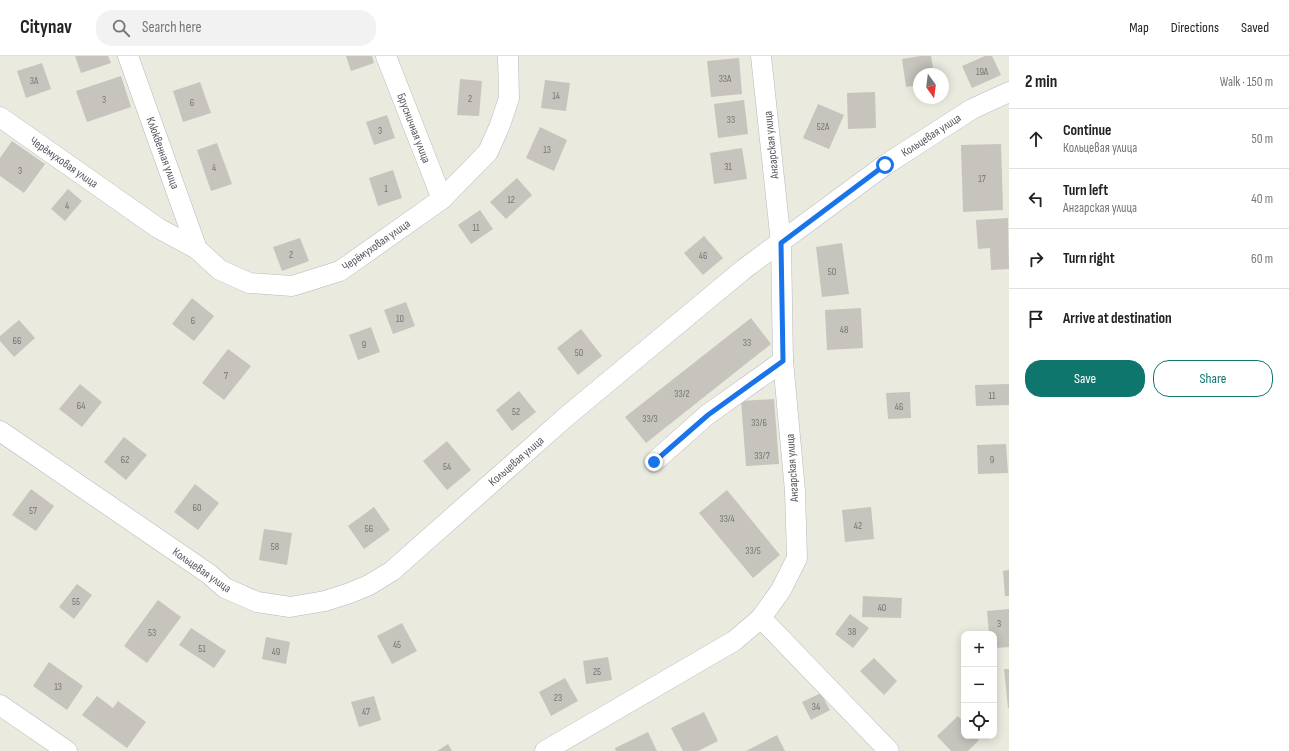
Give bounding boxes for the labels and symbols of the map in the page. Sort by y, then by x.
house number: 19А [976,66,989,78]
north arrow [913,68,949,104]
house number: 33А [719,73,732,85]
house number: 3А [30,75,39,87]
house number: 14 [552,90,560,102]
street label: Брусничная улица [393,91,434,166]
house number: 2 [468,93,472,105]
house number: 3 [102,94,106,106]
house number: 6 [190,97,194,109]
street label: Ангарская улица [760,110,783,181]
street label: Кольцевая улица [898,110,964,160]
house number: 33 [727,114,735,126]
street label: Клюквенная улица [143,115,183,192]
house number: 52А [817,121,830,133]
house number: 3 [378,125,382,137]
street label: Черёмуховая улица [27,133,101,192]
house number: 13 [543,144,551,156]
route start [876,156,894,174]
house number: 31 [724,161,732,173]
house number: 4 [212,162,216,174]
house number: 3 [18,165,22,177]
house number: 17 [978,173,986,185]
house number: 1 [384,183,388,195]
house number: 12 [507,194,515,206]
house number: 4 [65,200,69,212]
street label: Черёмуховая улица [339,216,414,274]
house number: 11 [473,222,480,234]
house number: 2 [289,249,293,261]
house number: 46 [699,250,707,262]
house number: 50 [828,266,836,278]
house number: 10 [396,313,404,325]
house number: 6 [191,315,195,327]
house number: 48 [840,324,848,336]
house number: 66 [13,335,21,347]
house number: 33 [743,337,751,349]
house number: 9 [362,339,366,351]
house number: 50 [575,347,583,359]
house number: 7 [224,370,228,382]
house number: 33/2 [674,388,690,400]
house number: 11 [989,390,996,402]
house number: 64 [77,400,85,412]
house number: 46 [895,401,903,413]
house number: 52 [512,406,520,418]
house number: 33/3 [642,413,658,425]
house number: 33/6 [751,417,767,429]
street label: Кольцевая улица [486,433,547,490]
street label: Ангарская улица [783,433,802,504]
house number: 33/7 [754,450,770,462]
route end [645,453,663,471]
house number: 62 [121,454,129,466]
house number: 9 [990,454,994,466]
house number: 54 [443,461,451,473]
house number: 60 [193,502,201,514]
house number: 57 [29,505,37,517]
house number: 33/4 [719,513,735,525]
house number: 42 [854,520,862,532]
house number: 56 [365,523,373,535]
house number: 58 [271,541,279,553]
street label: Кольцевая улица [169,545,234,596]
house number: 33/5 [745,545,761,557]
house number: 55 [72,596,80,608]
house number: 40 [878,602,886,614]
house number: 3 [997,618,1001,630]
house number: 38 [848,626,856,638]
house number: 53 [148,627,156,639]
house number: 45 [393,639,401,651]
house number: 51 [198,643,206,655]
house number: 49 [272,646,280,658]
house number: 25 [593,666,601,678]
house number: 13 [54,681,62,693]
house number: 23 [554,692,562,704]
house number: 34 [812,701,820,713]
house number: 47 [362,706,370,718]

